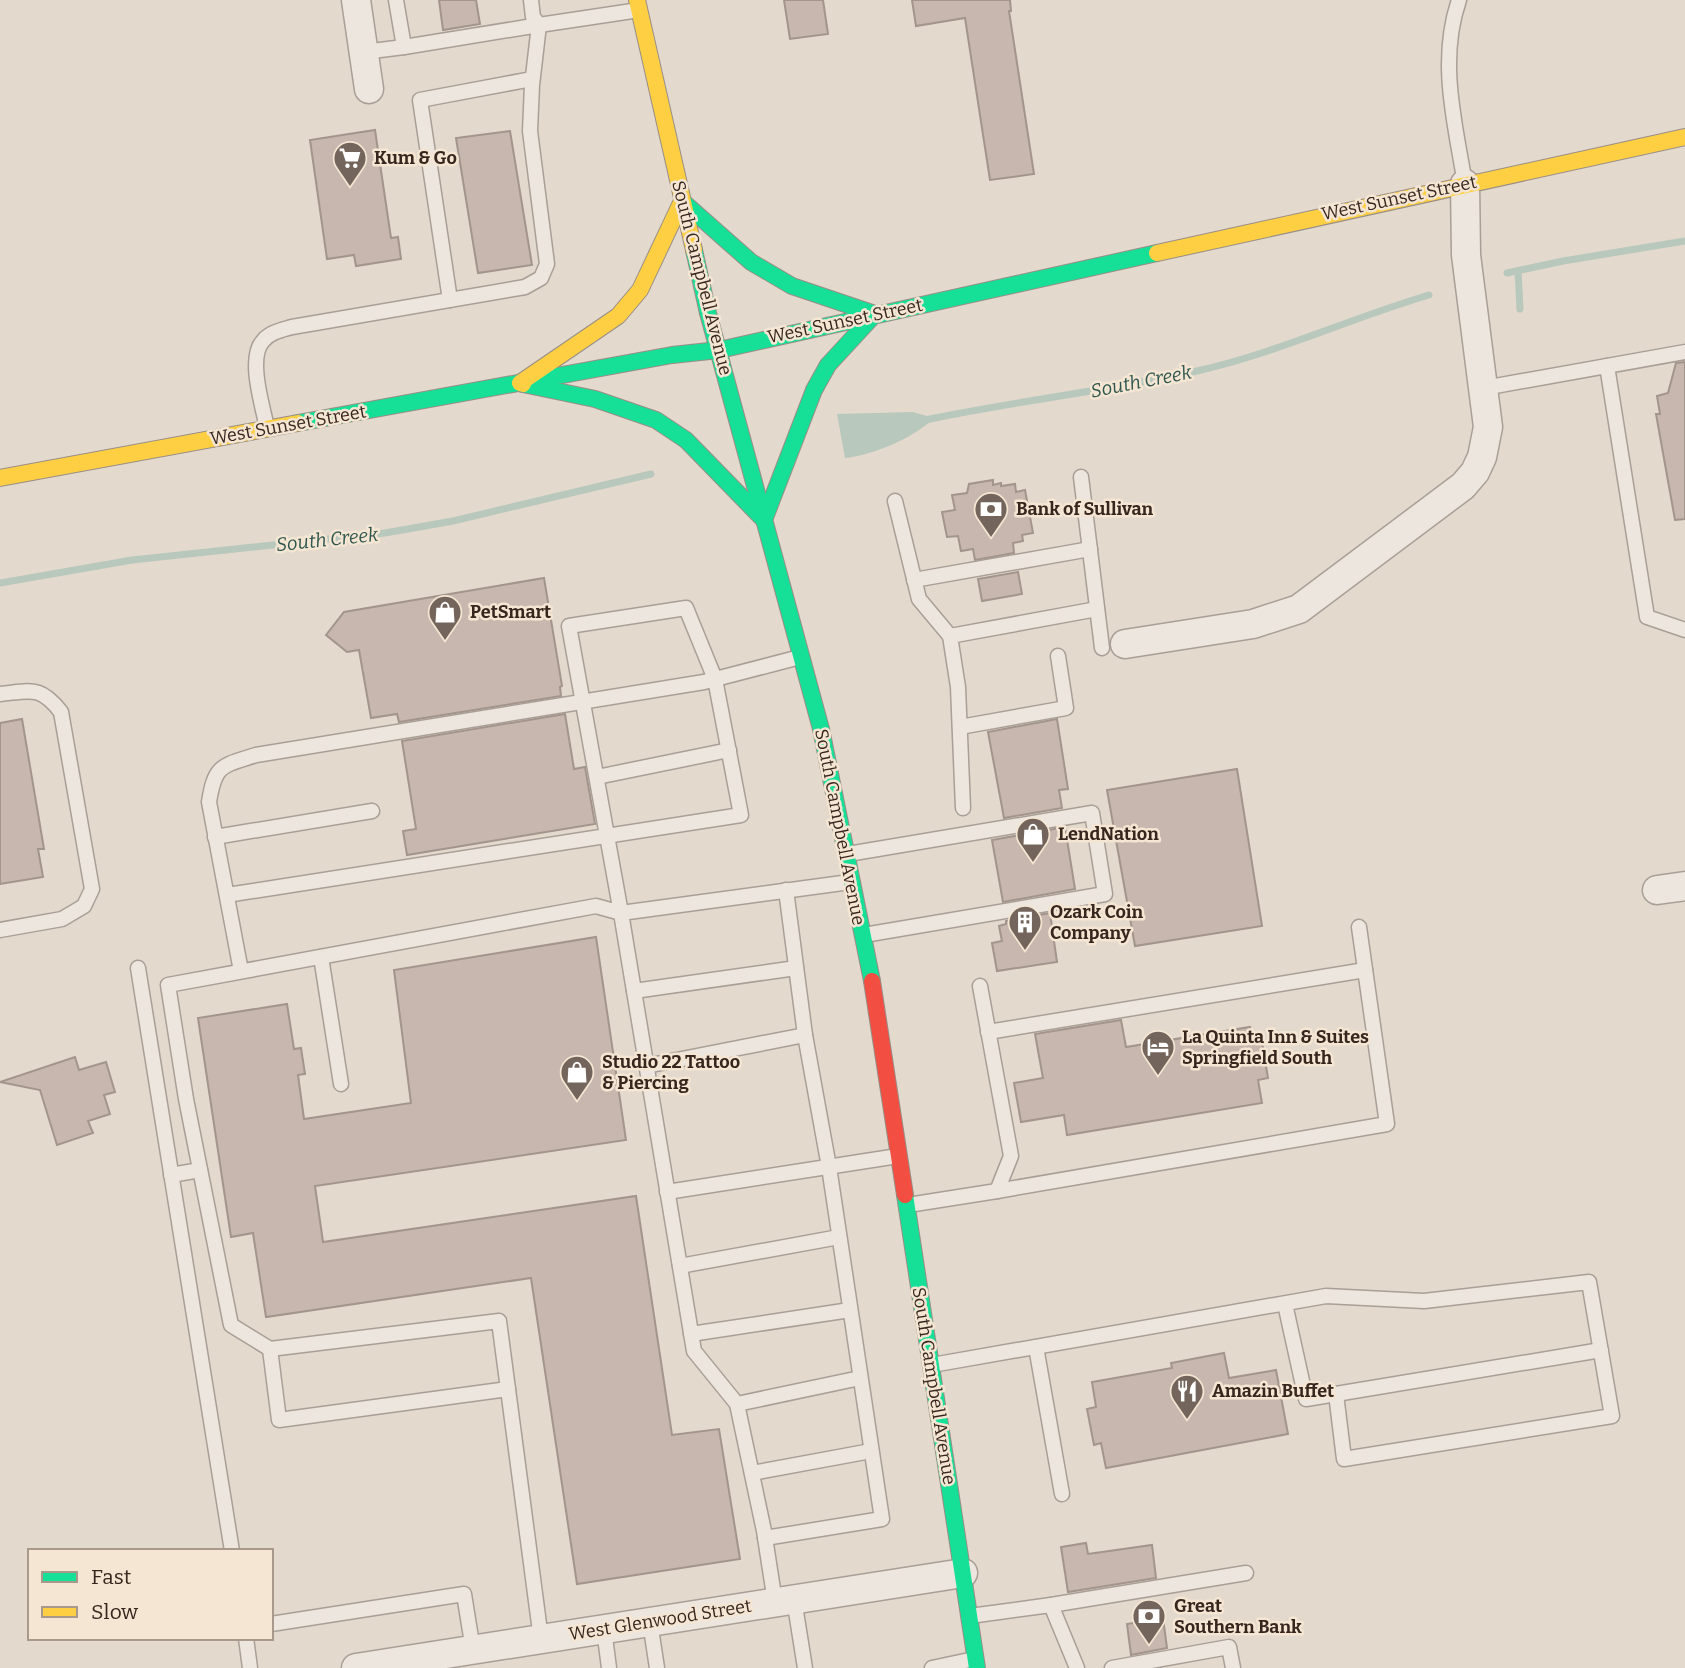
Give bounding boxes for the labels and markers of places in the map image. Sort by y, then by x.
supermarket icon: Kum & Go [331,139,369,188]
place label: Kum & Go [374,147,457,169]
bank icon: Bank of Sullivan [972,490,1010,539]
place label: Bank of Sullivan [1016,498,1153,520]
shop icon: PetSmart [426,593,464,642]
place label: PetSmart [470,601,551,623]
shop icon: LendNation [1014,815,1052,864]
place label: LendNation [1058,823,1159,845]
place label: Ozark Coin Company [1050,901,1144,944]
building icon: Ozark Coin Company [1006,903,1044,952]
place label: La Quinta Inn & Suites Springfield South [1182,1026,1369,1069]
hotel icon: La Quinta Inn & Suites Springfield South [1139,1028,1177,1077]
place label: Studio 22 Tattoo & Piercing [602,1051,740,1094]
shop icon: Studio 22 Tattoo & Piercing [558,1053,596,1102]
restaurant icon: Amazin Buffet [1168,1372,1206,1421]
place label: Amazin Buffet [1212,1380,1334,1402]
place label: Great Southern Bank [1174,1595,1302,1638]
bank icon: Great Southern Bank [1130,1597,1168,1646]

